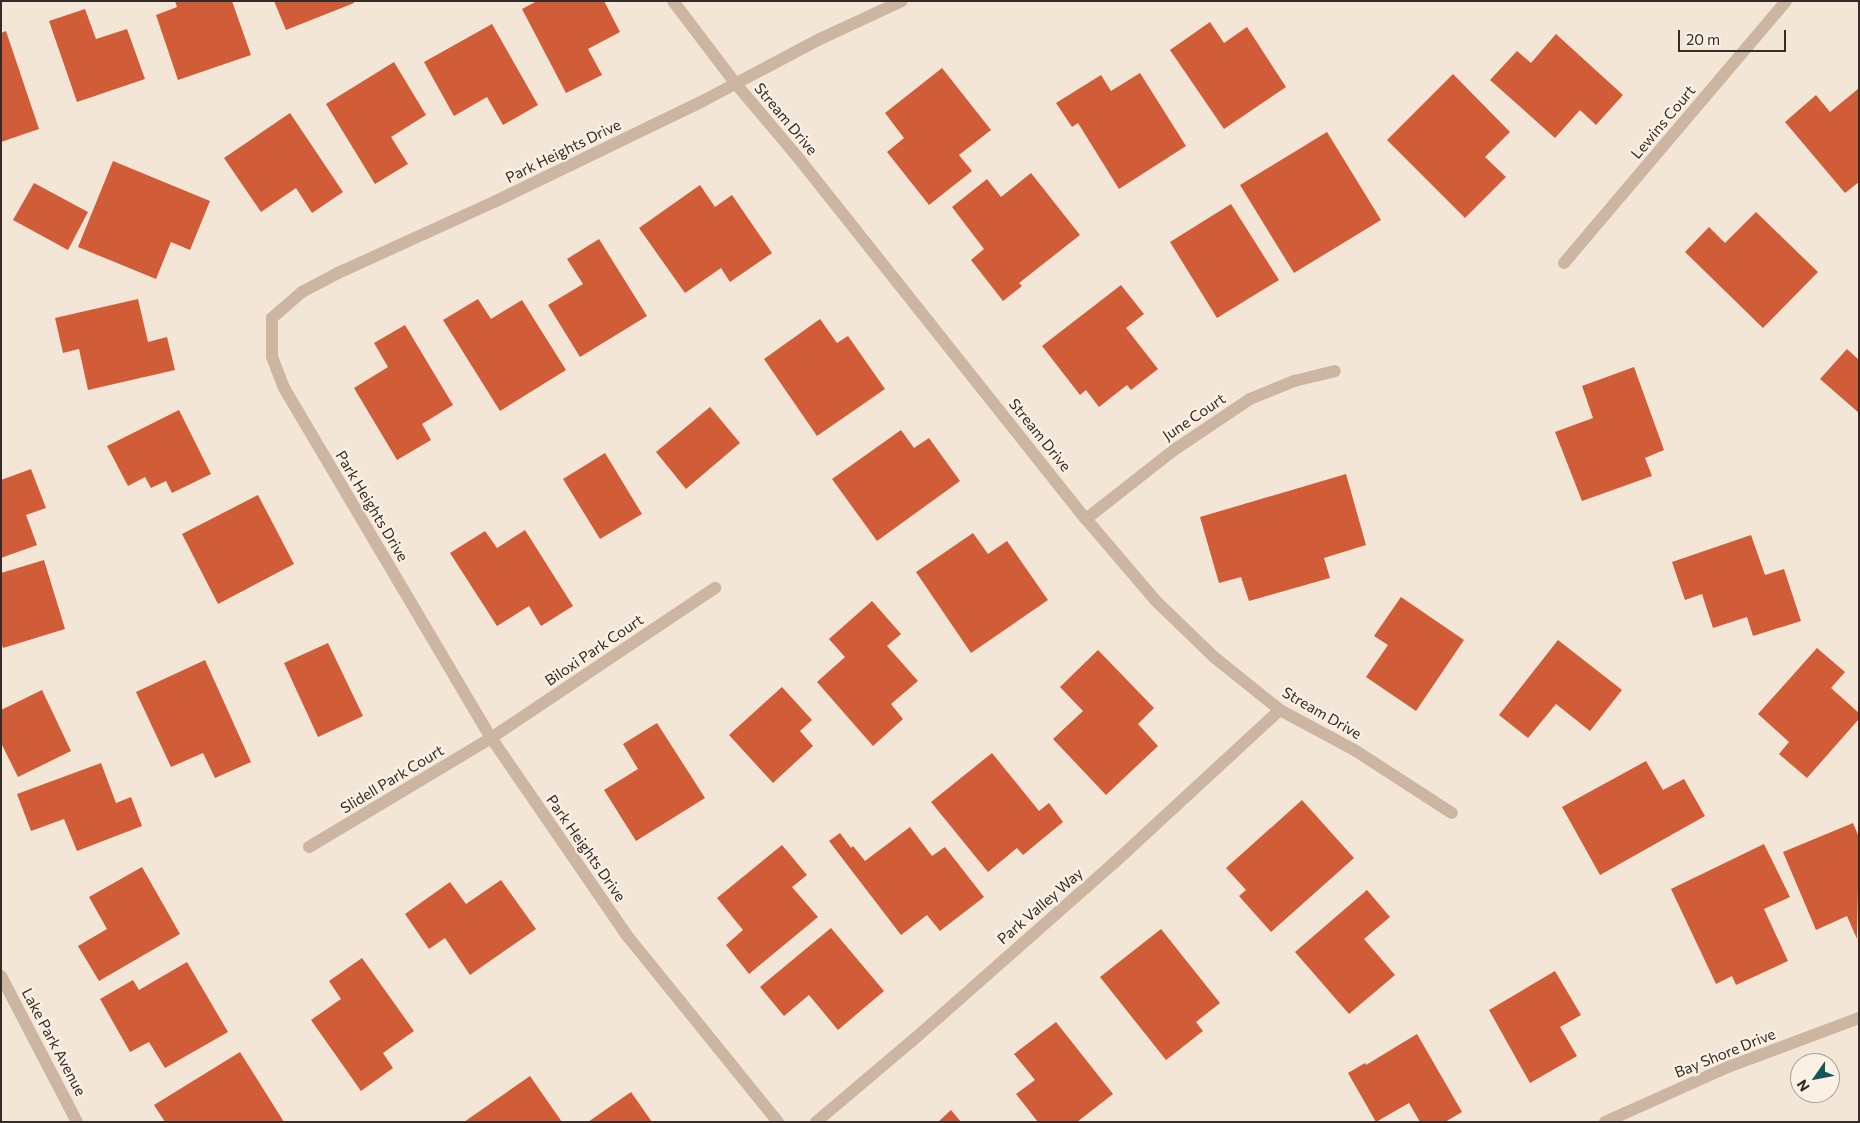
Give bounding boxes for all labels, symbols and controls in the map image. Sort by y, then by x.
scale bar [1680,20,1788,52]
text: 20 m [1686,30,1720,48]
street label: Stream Drive [751,79,821,159]
street label: Lewins Court [1627,82,1699,162]
street label: Park Heights Drive [502,115,624,187]
street label: June Court [1159,389,1229,445]
street label: Stream Drive [1005,395,1075,475]
street label: Park Heights Drive [332,447,412,565]
street label: Biloxi Park Court [541,610,647,690]
street label: Stream Drive [1279,683,1365,743]
street label: Slidell Park Court [337,741,447,817]
street label: Park Heights Drive [542,791,630,905]
street label: Park Valley Way [994,864,1086,948]
street label: Lake Park Avenue [18,985,90,1099]
street label: Bay Shore Drive [1672,1025,1778,1081]
north arrow [1790,1053,1840,1103]
text: N [1793,1077,1813,1095]

